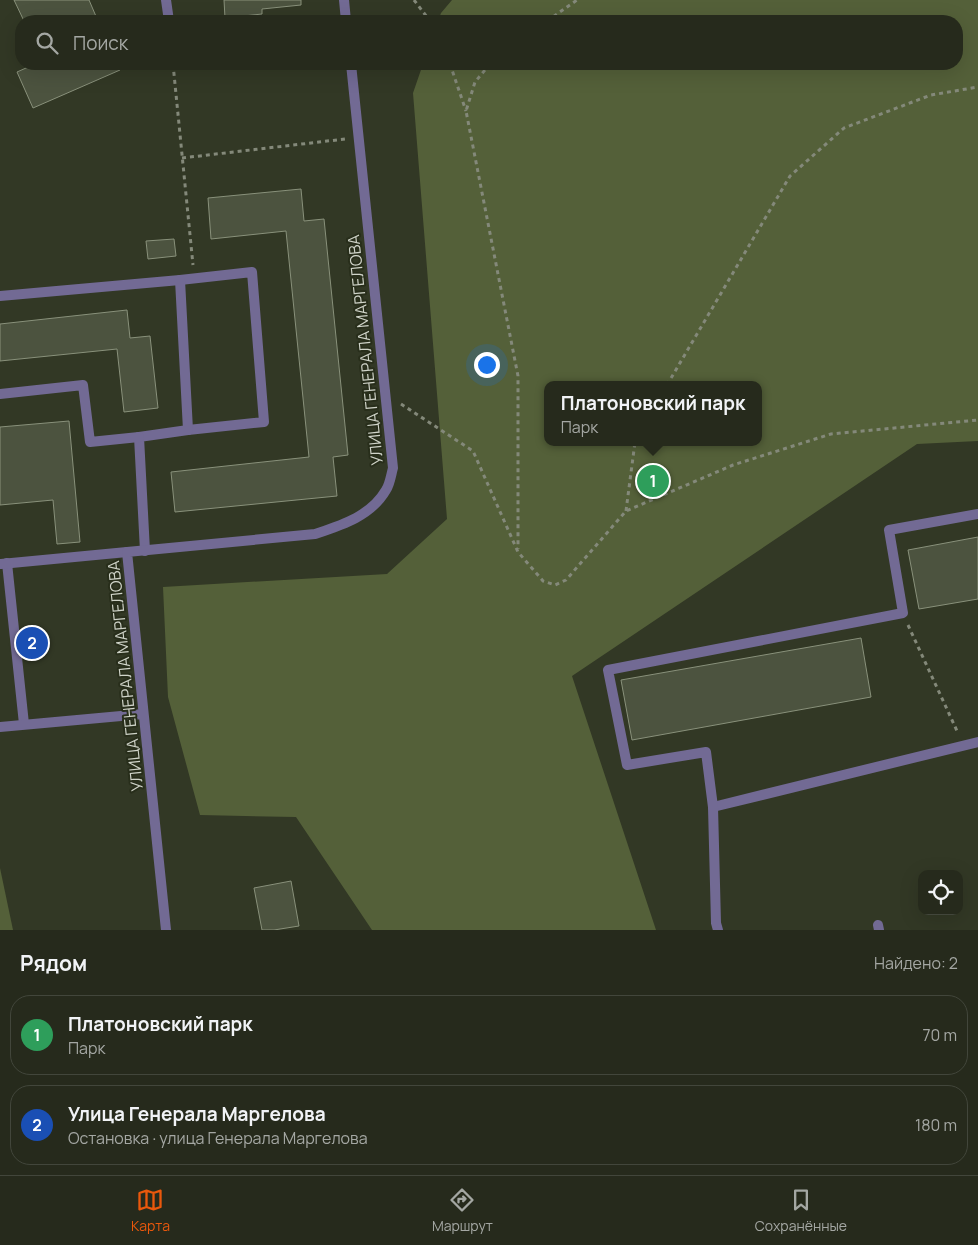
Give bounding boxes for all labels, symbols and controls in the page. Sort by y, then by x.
search box [15,15,963,70]
icon: search [33,29,61,57]
text: Поиск [73,30,128,56]
street label: УЛИЦА ГЕНЕРАЛА МАРГЕЛОВА [342,234,388,466]
your location [474,352,500,378]
popup [544,381,762,446]
text: Платоновский парк [561,390,745,416]
text: Парк [561,416,598,438]
pin: 1 [637,462,669,500]
street label: УЛИЦА ГЕНЕРАЛА МАРГЕЛОВА [102,560,148,792]
pin: 2 [16,624,48,662]
map controls [918,870,963,915]
button: locate [918,870,963,915]
text: Рядом [20,949,87,977]
text: Найдено: 2 [874,952,958,974]
text: Платоновский парк [68,1011,253,1037]
text: 1 [33,1024,41,1046]
text: 70 m [922,1024,957,1046]
text: Парк [68,1037,105,1059]
text: Улица Генерала Маргелова [68,1101,326,1127]
text: 2 [32,1114,42,1136]
text: 180 m [915,1114,957,1136]
text: Остановка · улица Генерала Маргелова [68,1127,368,1149]
tab: Карта [131,1186,170,1235]
tab: Маршрут [432,1186,493,1235]
tab: Сохранённые [755,1186,847,1235]

